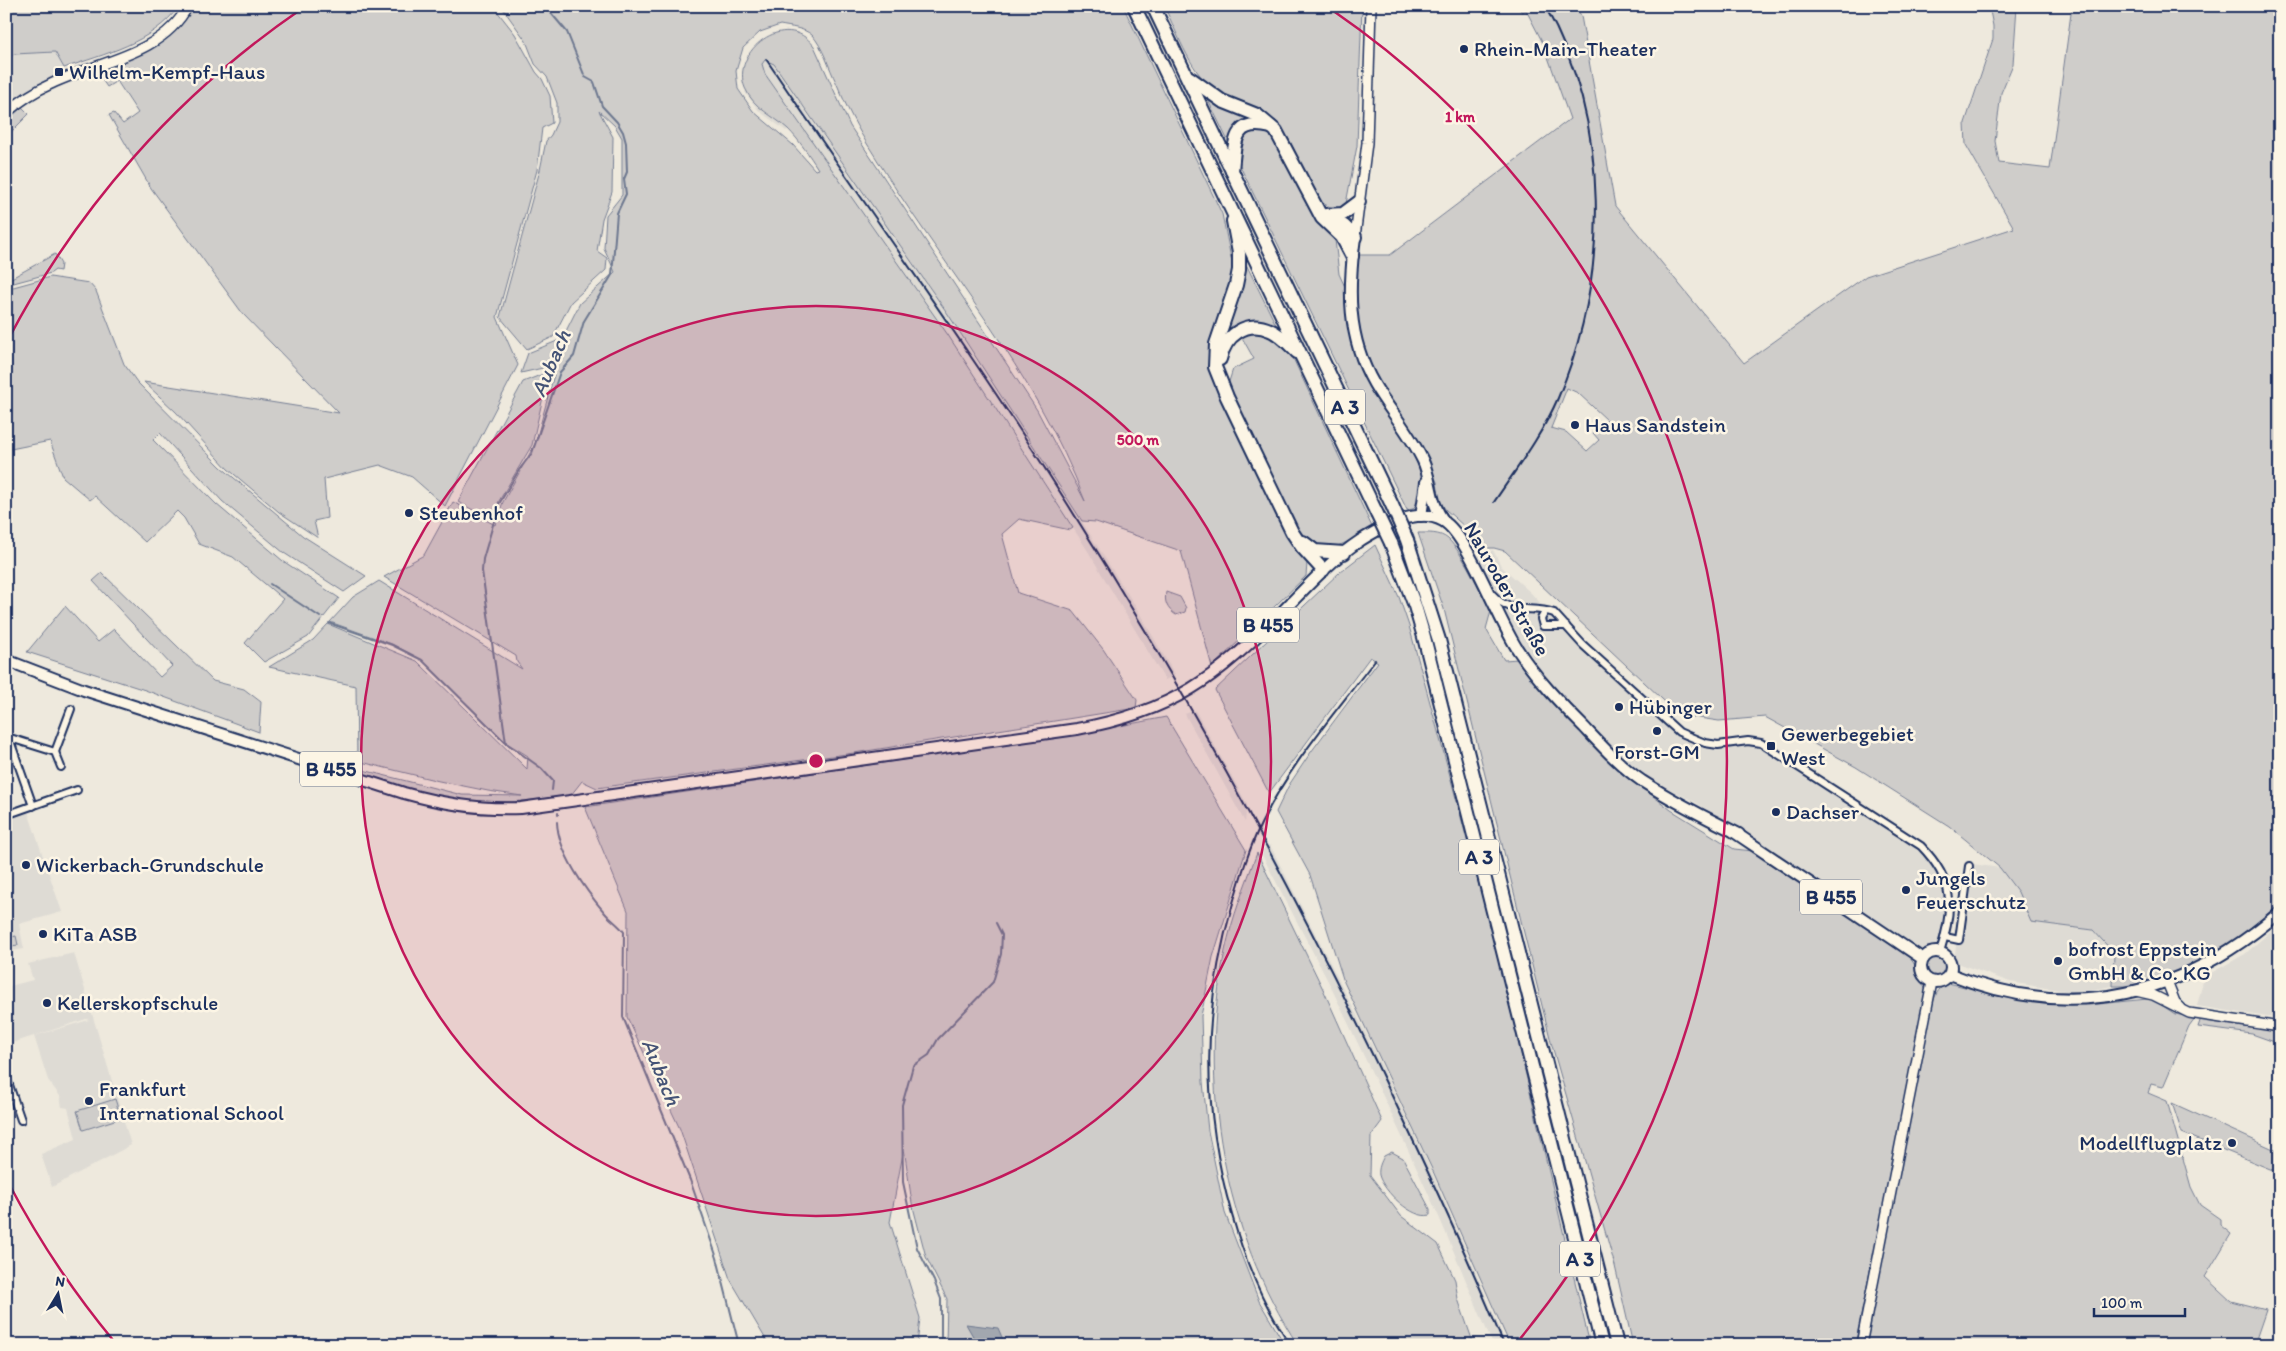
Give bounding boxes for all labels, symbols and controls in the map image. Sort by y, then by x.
place label: Rhein-Main-Theater [1474,36,1657,61]
marker: Rhein-Main-Theater [1458,43,1470,55]
place label: Wilhelm-Kempf-Haus [69,59,265,84]
marker: Wilhelm-Kempf-Haus [53,66,65,78]
text: 1 km [1445,108,1476,126]
water label: Aubach [524,325,577,401]
road number: A 3 [1325,390,1365,424]
place label: Haus Sandstein [1585,412,1726,437]
marker: Haus Sandstein [1569,419,1581,431]
text: 500 m [1117,431,1160,449]
place label: Steubenhof [419,500,523,525]
marker: Steubenhof [403,507,415,519]
street label: Nauroder Straße [1459,517,1556,660]
road number: B 455 [1237,608,1299,642]
place label: Hübinger [1629,694,1712,719]
marker: Hübinger [1613,701,1625,713]
place label: Gewerbegebiet West [1781,721,1914,770]
marker: Forst-GM [1651,725,1663,737]
place label: Forst-GM [1614,739,1700,764]
marker: Gewerbegebiet West [1765,740,1777,752]
road number: B 455 [300,752,362,786]
centre of rings [807,752,825,770]
place label: Dachser [1786,799,1860,824]
marker: Dachser [1770,806,1782,818]
road number: A 3 [1459,840,1499,874]
place label: Wickerbach-Grundschule [36,852,264,877]
marker: Wickerbach-Grundschule [20,859,32,871]
place label: Jungels Feuerschutz [1916,865,2026,914]
road number: B 455 [1800,880,1862,914]
marker: Jungels Feuerschutz [1900,884,1912,896]
place label: KiTa ASB [53,921,137,946]
marker: KiTa ASB [37,928,49,940]
place label: bofrost Eppstein GmbH & Co. KG [2068,936,2217,985]
marker: bofrost Eppstein GmbH & Co. KG [2052,955,2064,967]
place label: Kellerskopfschule [57,990,218,1015]
marker: Kellerskopfschule [41,997,53,1009]
water label: Aubach [636,1035,687,1110]
place label: Frankfurt International School [99,1076,284,1125]
marker: Frankfurt International School [83,1095,95,1107]
place label: Modellflugplatz [2079,1130,2222,1155]
marker: Modellflugplatz [2226,1137,2238,1149]
road number: A 3 [1560,1242,1600,1276]
north arrow [32,1268,82,1318]
text: N [54,1272,66,1291]
scale bar [2094,1286,2185,1318]
text: 100 m [2101,1294,2143,1312]

